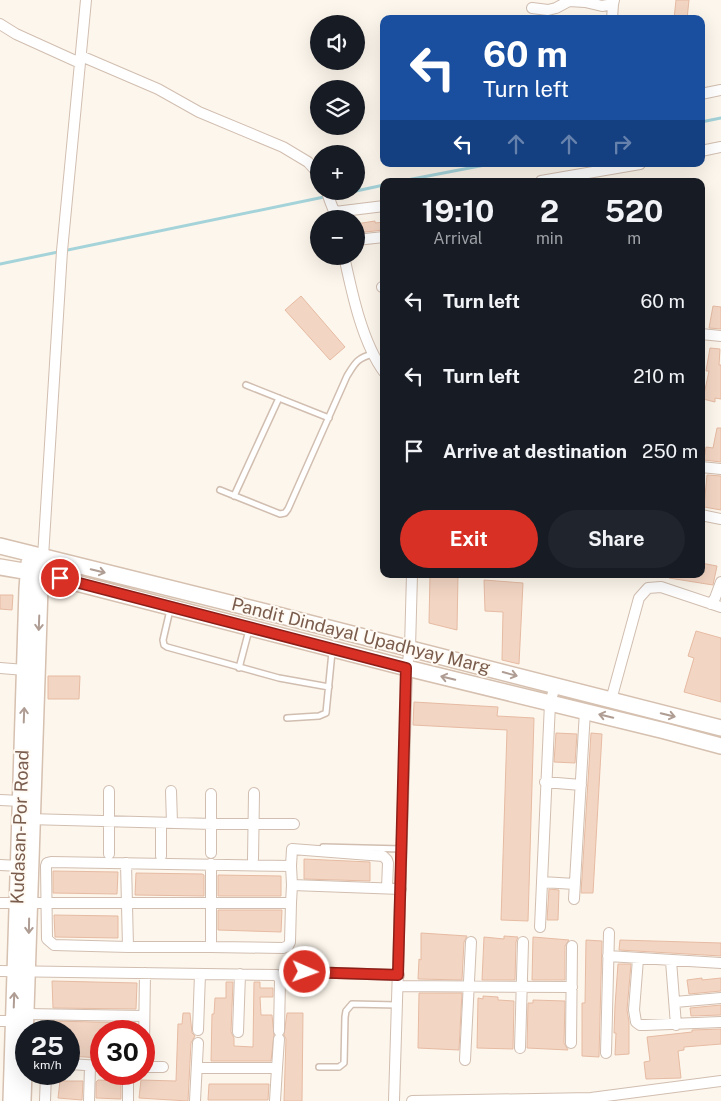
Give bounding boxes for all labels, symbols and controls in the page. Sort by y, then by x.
map controls [310,15,365,265]
button: sound [310,15,365,70]
text: 60 m [483,34,568,75]
icon: left [400,35,465,100]
text: Turn left [483,76,569,102]
button: layers [310,80,365,135]
icon: left [449,130,477,158]
icon: ahead [502,130,530,158]
icon: ahead [555,130,583,158]
icon: right [608,130,636,158]
button: + [310,145,365,200]
text: 19:10 [422,193,494,229]
text: 2 [540,193,559,229]
text: 520 [605,193,663,229]
button: − [310,210,365,265]
text: Arrival [433,229,483,248]
text: min [536,229,563,248]
text: m [627,229,641,248]
icon: left [400,287,428,315]
text: Turn left [443,290,520,312]
text: 60 m [641,290,685,312]
icon: left [400,362,428,390]
text: Turn left [443,365,520,387]
text: 210 m [633,365,685,387]
icon: arrive [400,437,428,465]
text: Arrive at destination [443,440,627,462]
text: 250 m [642,440,698,462]
button: Exit [400,510,538,568]
button: Share [548,510,685,568]
pin [39,557,81,599]
icon: arrive [46,564,74,592]
one-way arrow [90,567,106,576]
street label: Pandit Dindayal Upadhyay Marg [229,593,493,678]
one-way arrow [34,614,44,631]
one-way arrow [502,670,518,679]
one-way arrow [441,673,457,682]
one-way arrow [19,707,28,723]
one-way arrow [599,711,615,720]
one-way arrow [659,711,675,720]
street label: Kudasan-Por Road [6,749,33,905]
one-way arrow [24,917,33,933]
position arrow [278,945,330,997]
one-way arrow [10,992,19,1008]
speed limit sign: 30 [90,1020,155,1085]
text: 25 [31,1031,64,1061]
text: km/h [33,1058,62,1072]

